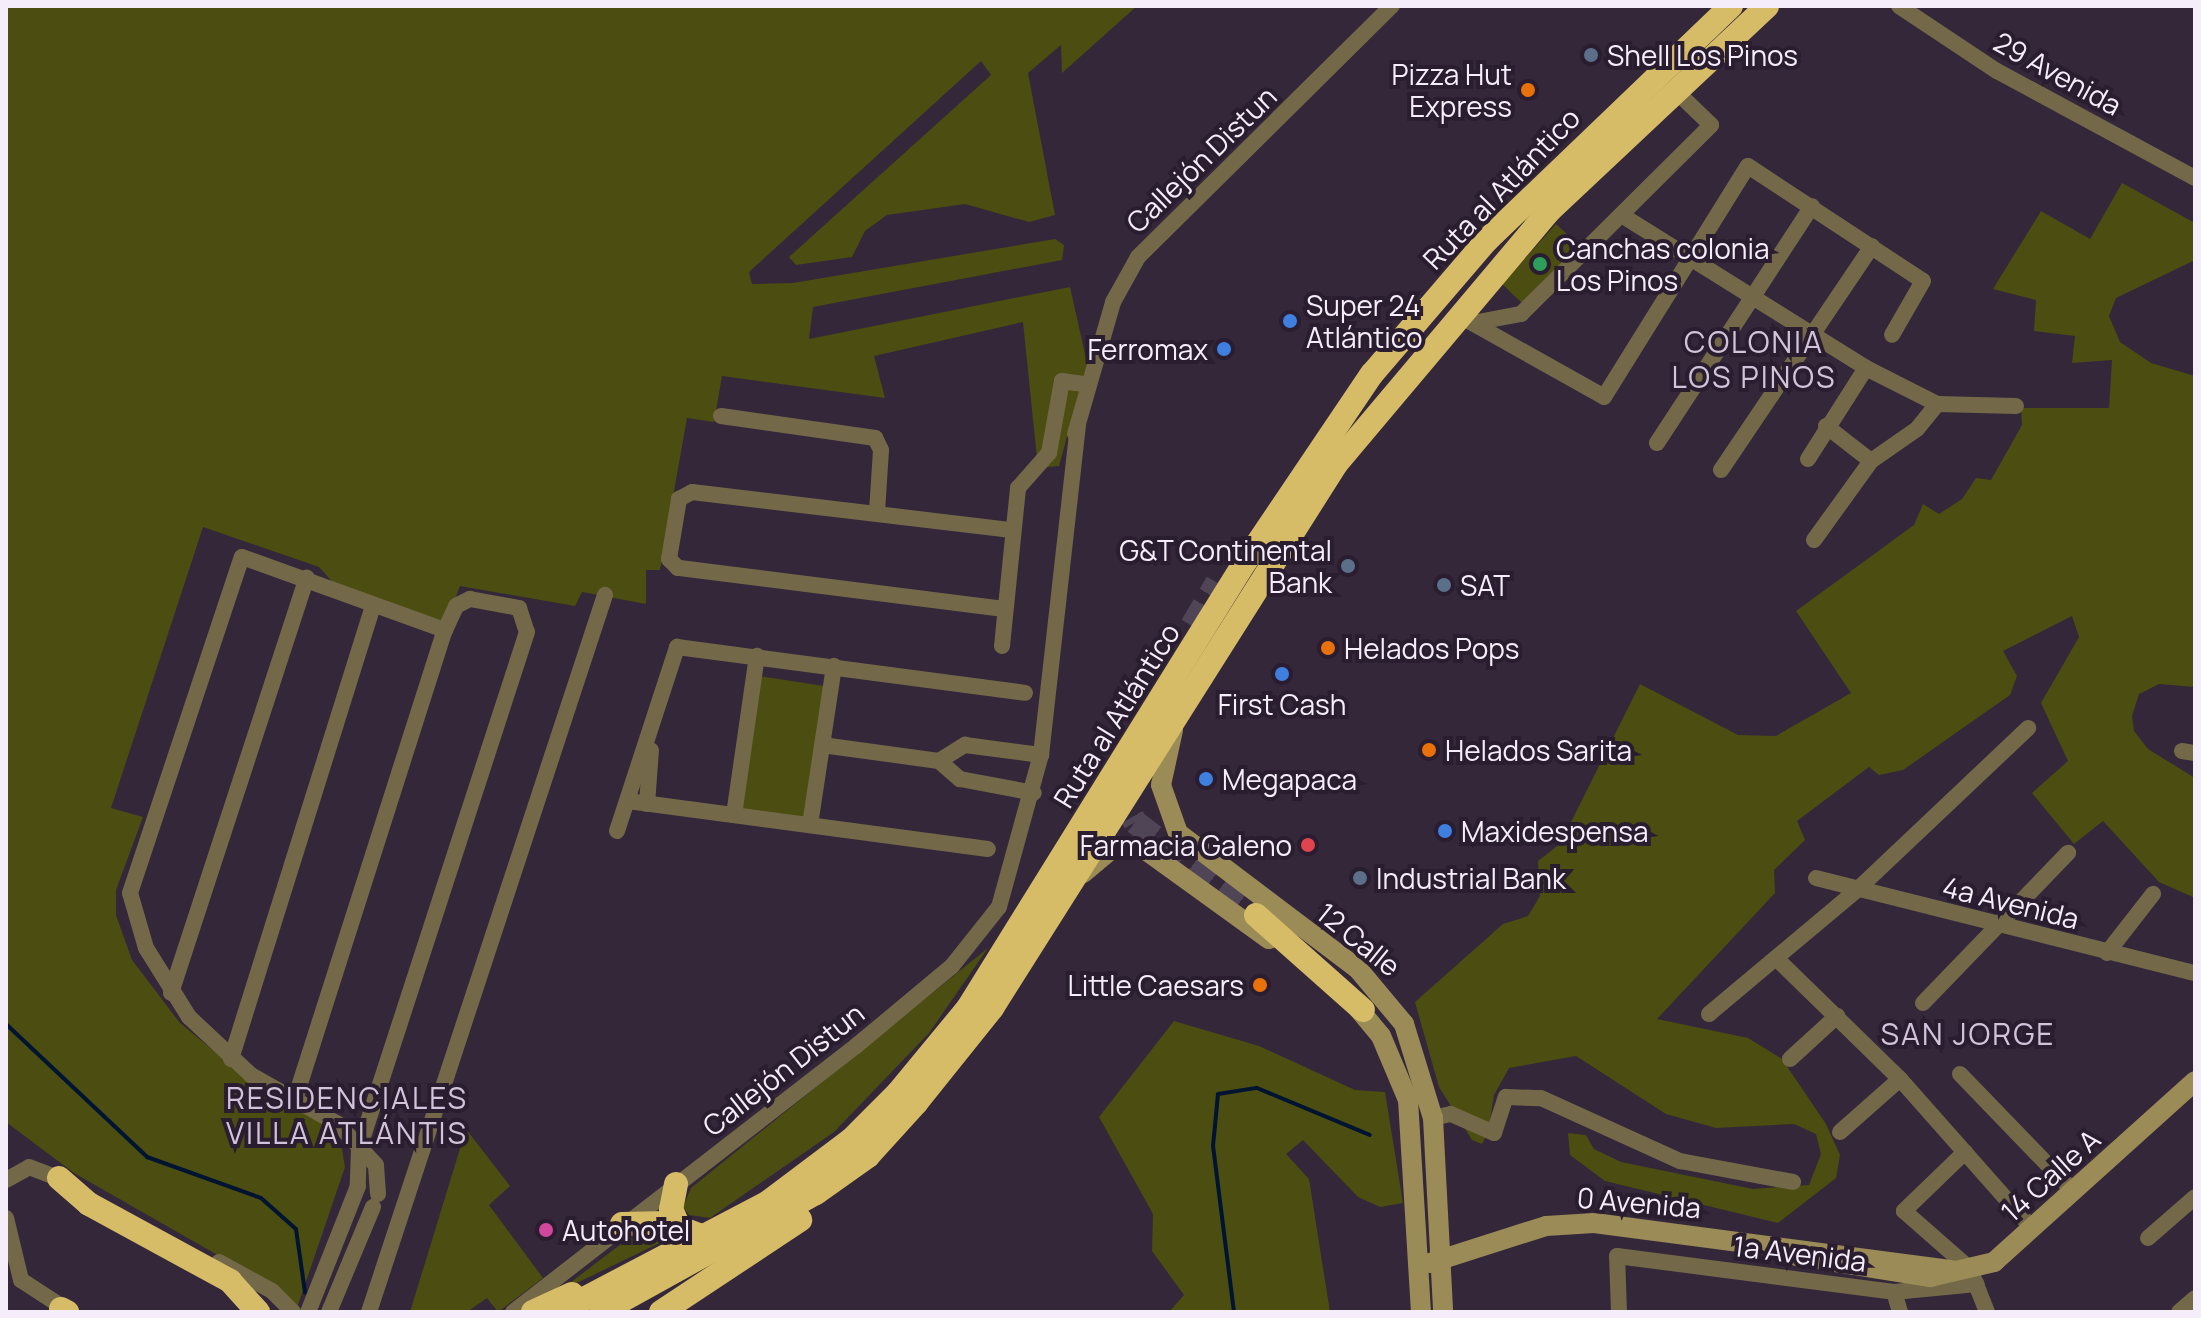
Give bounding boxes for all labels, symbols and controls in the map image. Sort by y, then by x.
street label: 29 Avenida [1988,24,2128,122]
place label: Shell Los Pinos [1607,38,1798,72]
marker: Shell Los Pinos [1582,46,1600,64]
place label: Pizza Hut Express [1392,57,1512,123]
street label: Callejón Distun [1119,79,1283,239]
marker: Pizza Hut Express [1519,81,1537,99]
street label: Ruta al Atlántico [1416,100,1586,276]
place label: Canchas colonia Los Pinos [1556,231,1770,297]
marker: Canchas colonia Los Pinos [1531,255,1549,273]
place label: Super 24 Atlántico [1306,288,1423,354]
marker: Super 24 Atlántico [1281,312,1299,330]
district label: COLONIA LOS PINOS [1672,324,1836,394]
place label: Ferromax [1087,332,1208,366]
marker: Ferromax [1215,340,1233,358]
place label: G&T Continental Bank [1118,533,1332,599]
marker: G&T Continental Bank [1339,557,1357,575]
place label: SAT [1460,568,1510,602]
marker: SAT [1435,576,1453,594]
street label: Ruta al Atlántico [1046,617,1186,813]
place label: Helados Pops [1344,631,1519,665]
marker: Helados Pops [1319,639,1337,657]
marker: First Cash [1273,665,1291,683]
place label: First Cash [1218,687,1346,721]
place label: Helados Sarita [1445,733,1632,767]
marker: Helados Sarita [1420,741,1438,759]
place label: Megapaca [1222,762,1357,796]
marker: Megapaca [1197,770,1215,788]
place label: Maxidespensa [1461,814,1648,848]
marker: Maxidespensa [1436,822,1454,840]
place label: Farmacia Galeno [1080,828,1292,862]
marker: Farmacia Galeno [1299,836,1317,854]
place label: Industrial Bank [1376,861,1566,895]
marker: Industrial Bank [1351,869,1369,887]
street label: 4a Avenida [1939,869,2083,935]
street label: 12 Calle [1311,895,1407,983]
place label: Little Caesars [1067,968,1244,1002]
marker: Little Caesars [1251,976,1269,994]
street label: Callejón Distun [696,996,870,1142]
district label: SAN JORGE [1881,1016,2055,1052]
district label: RESIDENCIALES VILLA ATLÁNTIS [226,1080,468,1150]
street label: 14 Calle A [1994,1122,2106,1228]
street label: 0 Avenida [1576,1180,1702,1224]
place label: Autohotel [562,1213,690,1247]
marker: Autohotel [537,1221,555,1239]
street label: 1a Avenida [1732,1228,1868,1278]

